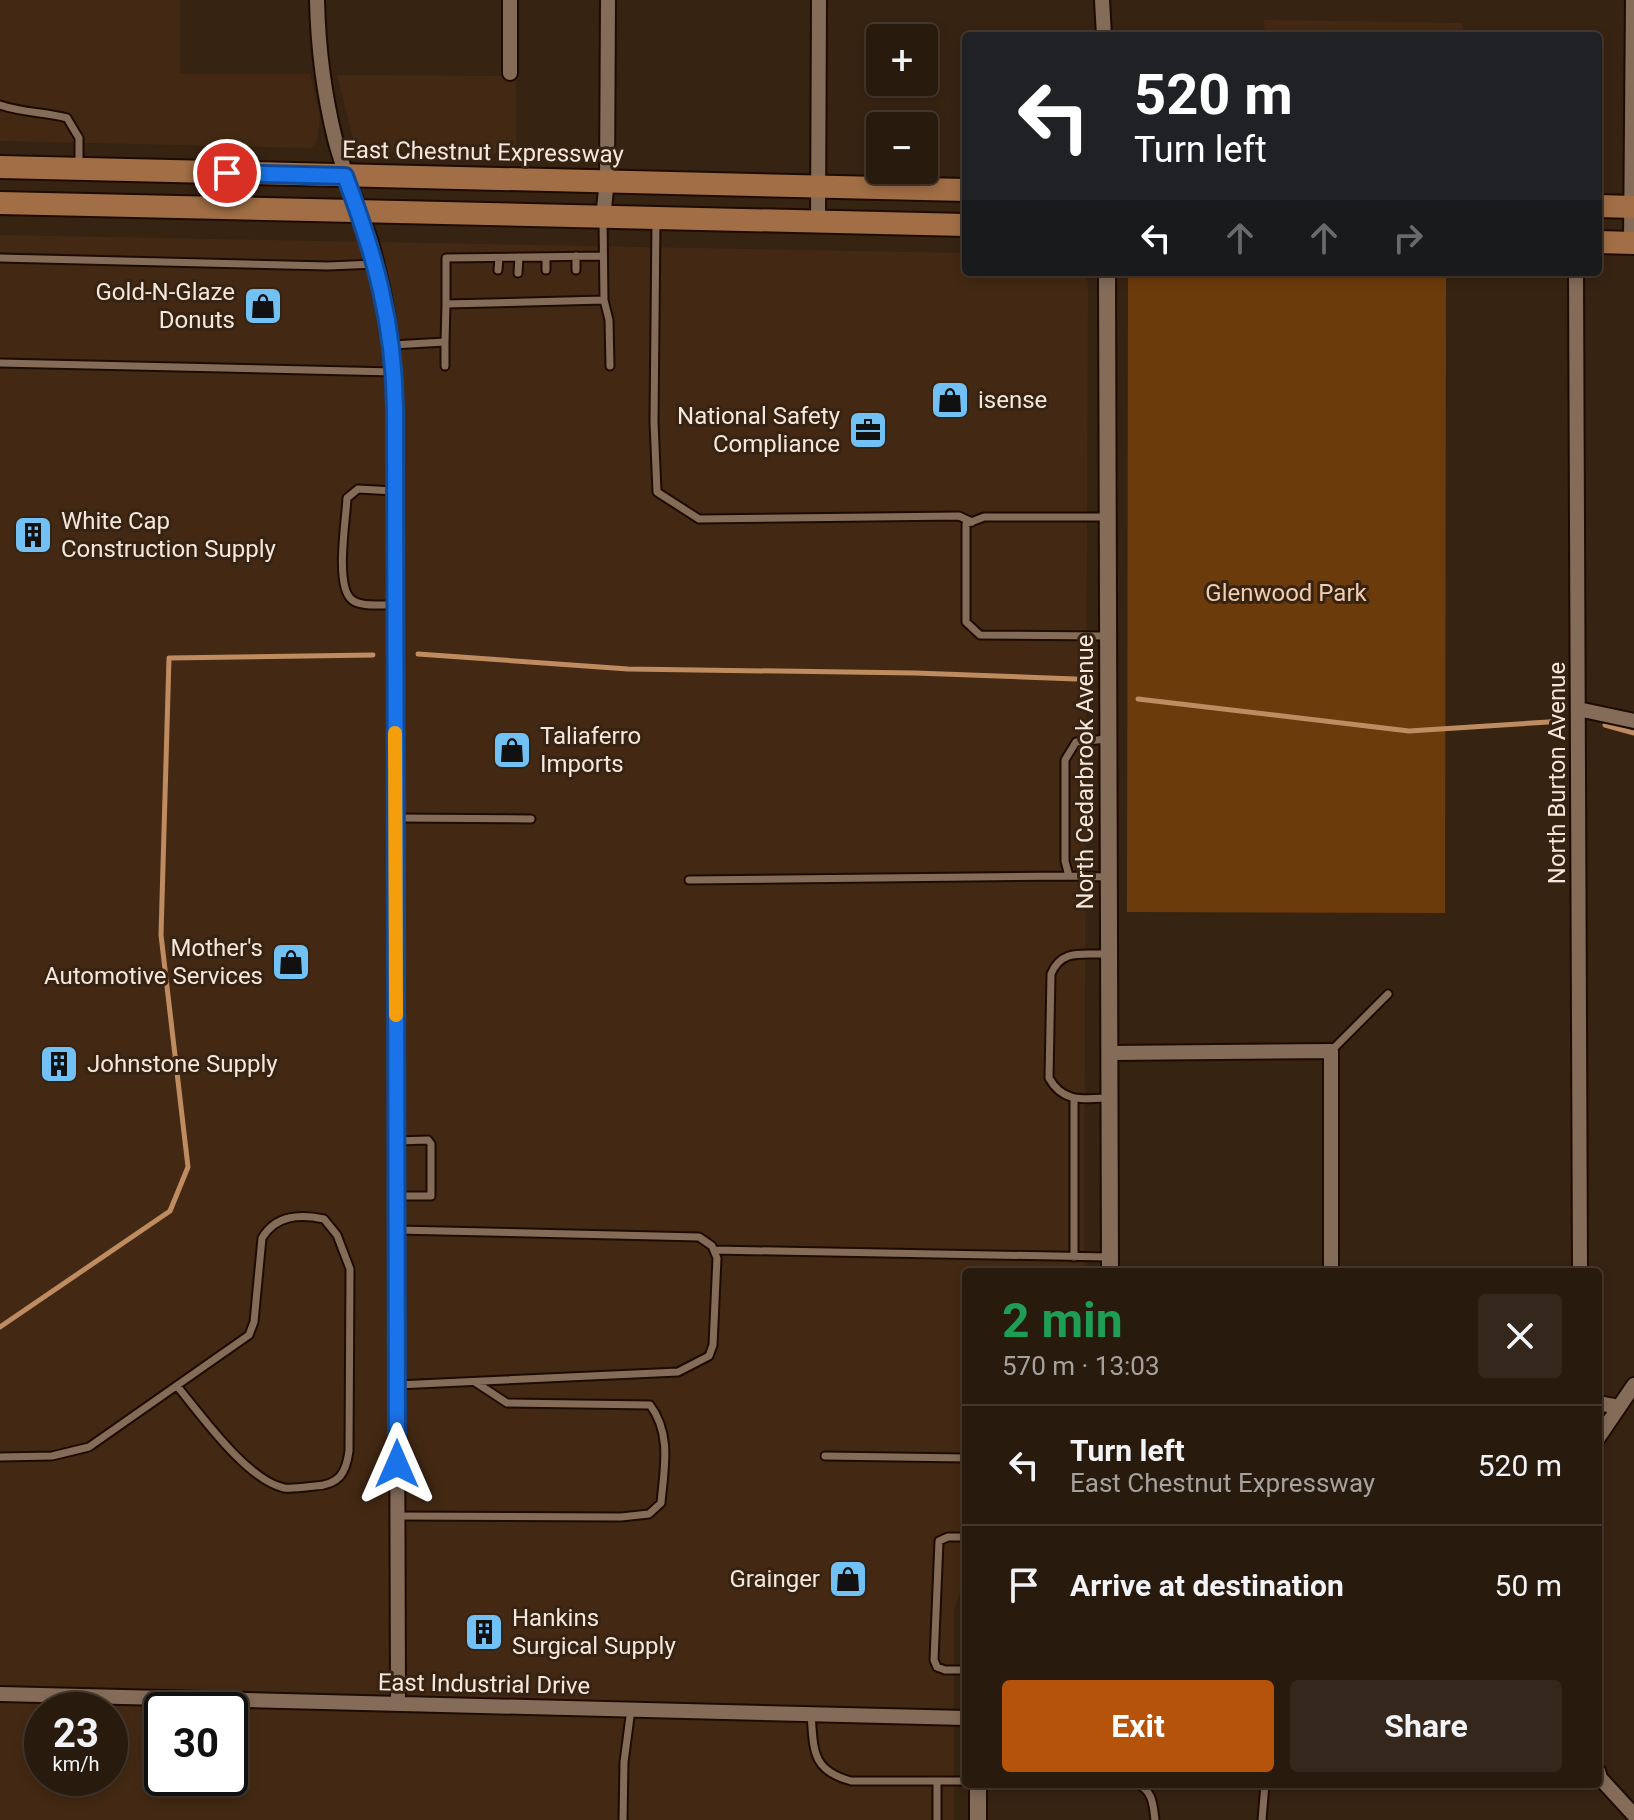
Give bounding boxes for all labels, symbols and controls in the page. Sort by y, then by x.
map controls [866,24,938,184]
button: + [866,24,938,96]
text: 520 m [1134,62,1293,128]
icon: left [1002,64,1106,168]
button: − [866,112,938,184]
text: Turn left [1134,129,1267,171]
street label: East Chestnut Expressway [342,136,625,168]
pin [193,139,261,207]
icon: arrive [205,151,249,195]
icon: left [1134,216,1178,260]
icon: ahead [1218,216,1262,260]
icon: ahead [1302,216,1346,260]
icon: right [1386,216,1430,260]
place label: Gold-N-Glaze Donuts [96,278,235,334]
shop icon: Gold-N-Glaze Donuts [242,285,284,327]
shop icon: isense [929,379,971,421]
place label: isense [978,386,1047,414]
place label: National Safety Compliance [677,402,841,458]
office icon: National Safety Compliance [847,409,889,451]
place label: White Cap Construction Supply [61,507,277,563]
building icon: White Cap Construction Supply [12,514,54,556]
park label: Glenwood Park [1205,579,1368,607]
street label: North Cedarbrook Avenue [1071,635,1099,909]
street label: North Burton Avenue [1543,662,1571,884]
place label: Taliaferro Imports [540,722,641,778]
shop icon: Taliaferro Imports [491,729,533,771]
place label: Mother's Automotive Services [44,934,263,990]
shop icon: Mother's Automotive Services [270,941,312,983]
building icon: Johnstone Supply [38,1043,80,1085]
place label: Johnstone Supply [87,1050,278,1078]
text: 2 min [1002,1292,1123,1349]
button: close [1478,1294,1562,1378]
text: 570 m · 13:03 [1002,1351,1160,1381]
position arrow [355,1422,439,1506]
text: Turn left [1070,1433,1185,1468]
icon: left [1002,1443,1046,1487]
text: 520 m [1478,1448,1562,1483]
text: East Chestnut Expressway [1070,1468,1375,1498]
shop icon: Grainger [827,1558,869,1600]
icon: arrive [1002,1563,1046,1607]
place label: Grainger [730,1565,820,1593]
text: Arrive at destination [1070,1568,1344,1603]
text: 50 m [1495,1568,1562,1603]
place label: Hankins Surgical Supply [512,1604,676,1660]
building icon: Hankins Surgical Supply [463,1611,505,1653]
street label: East Industrial Drive [378,1668,590,1700]
button: Exit [1002,1680,1274,1772]
button: Share [1290,1680,1562,1772]
speed limit sign: 30 [144,1692,248,1796]
text: 23 [53,1710,99,1757]
text: km/h [53,1752,99,1776]

